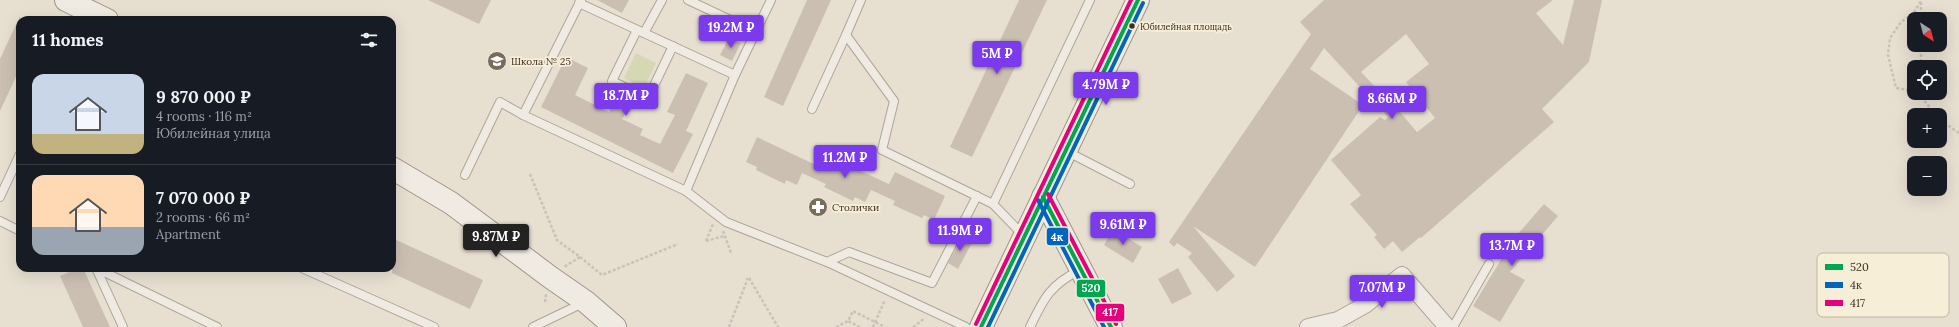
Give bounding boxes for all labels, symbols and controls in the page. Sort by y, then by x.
north arrow [1907,12,1947,52]
map controls [1907,12,1947,196]
pin: 19.2M ₽ [694,15,768,49]
text: 19.2M ₽ [708,19,754,36]
marker: Юбилейная площадь [1127,21,1137,31]
place label: Юбилейная площадь [1140,21,1232,32]
text: 11 homes [32,29,104,51]
icon: filters [358,29,380,51]
pin: 5M ₽ [973,41,1021,75]
text: 5M ₽ [981,45,1013,62]
school or university icon: Школа № 25 [486,50,508,72]
place label: Школа № 25 [511,55,571,68]
button: locate [1907,60,1947,100]
pin: 4.79M ₽ [1069,72,1143,106]
text: 4.79M ₽ [1082,76,1130,93]
pin: 18.7M ₽ [589,83,663,117]
text: 9 870 000 ₽ [156,86,251,108]
pin: 8.66M ₽ [1355,86,1429,120]
text: 18.7M ₽ [603,87,649,104]
icon: home [64,90,112,138]
text: 8.66M ₽ [1367,90,1417,107]
text: 4 rooms · 116 m² [156,108,252,125]
button: + [1907,108,1947,148]
text: Юбилейная улица [156,125,271,142]
pin: 11.2M ₽ [808,145,882,179]
text: 11.2M ₽ [823,149,867,166]
button: − [1907,156,1947,196]
text: 7 070 000 ₽ [156,187,250,209]
icon: home [64,191,112,239]
pharmacy icon: Столички [807,196,829,218]
place label: Столички [832,201,879,214]
text: 2 rooms · 66 m² [156,209,250,226]
pin: 9.61M ₽ [1086,212,1160,246]
text: 9.61M ₽ [1099,216,1147,233]
pin: 11.9M ₽ [923,218,997,252]
text: 11.9M ₽ [937,222,983,239]
pin: 9.87M ₽ [459,224,533,258]
text: Apartment [156,226,221,243]
line badge: 4к [1046,227,1069,246]
text: 9.87M ₽ [472,228,520,245]
text: 4к [1051,230,1064,244]
pin: 13.7M ₽ [1475,233,1549,267]
text: 13.7M ₽ [1489,237,1535,254]
legend [1817,253,1949,317]
text: 520 [1850,260,1869,274]
pin: 7.07M ₽ [1345,275,1419,309]
text: 4к [1850,278,1862,292]
line badge: 520 [1076,279,1106,298]
text: 7.07M ₽ [1359,279,1405,296]
text: 520 [1082,281,1100,295]
text: 417 [1850,296,1865,310]
line badge: 417 [1095,303,1125,322]
text: 417 [1102,305,1118,319]

